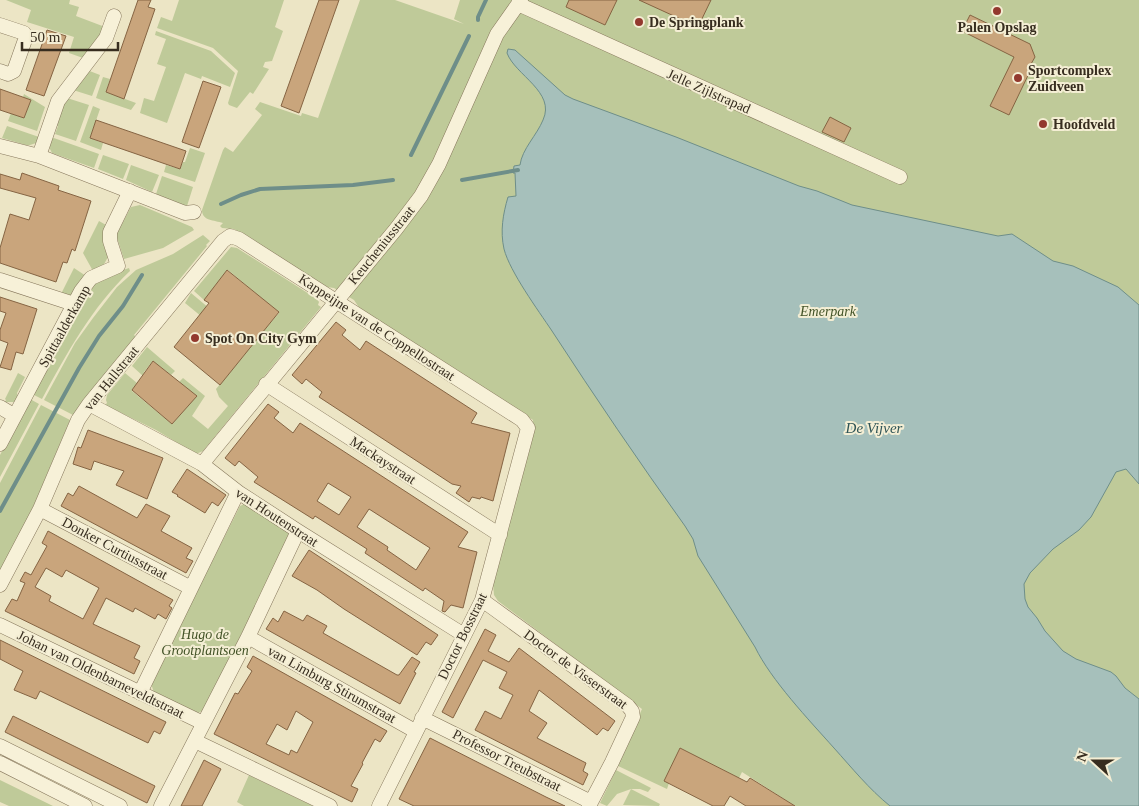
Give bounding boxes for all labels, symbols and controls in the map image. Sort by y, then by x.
marker: Palen Opslag [991,5,1003,17]
place label: De Springplank [649,15,744,30]
marker: De Springplank [633,16,645,28]
scale bar [22,20,119,52]
place label: Palen Opslag [958,20,1036,35]
text: 50 m [30,29,61,45]
place label: Sportcomplex Zuidveen [1028,63,1111,94]
street label: Jelle Zijlstrapad [665,66,753,117]
marker: Sportcomplex Zuidveen [1012,72,1024,84]
place label: Hoofdveld [1053,117,1115,132]
marker: Hoofdveld [1037,118,1049,130]
street label: Keucheniusstraat [345,203,418,288]
street label: Kappeijne van de Coppellostraat [296,271,458,384]
street label: Spittaalderkamp [36,282,93,370]
park label: Emerpark [799,304,857,319]
place label: Spot On City Gym [205,331,317,346]
marker: Spot On City Gym [189,332,201,344]
street label: van Hallstraat [81,343,142,413]
water label: De Vijver [845,420,903,436]
street label: Mackaystraat [347,434,419,487]
street label: van Houtenstraat [233,485,321,550]
street label: Donker Curtiusstraat [60,514,170,583]
street label: Doctor Bosstraat [435,590,490,682]
street label: Johan van Oldenbarneveldtstraat [15,627,187,721]
park label: Hugo de Grootplantsoen [161,627,249,658]
street label: Doctor de Visserstraat [521,627,630,712]
street label: van Limburg Stirumstraat [265,643,399,726]
street label: Professor Treubstraat [450,727,563,794]
north arrow [1069,736,1119,786]
text: N [1074,749,1091,764]

